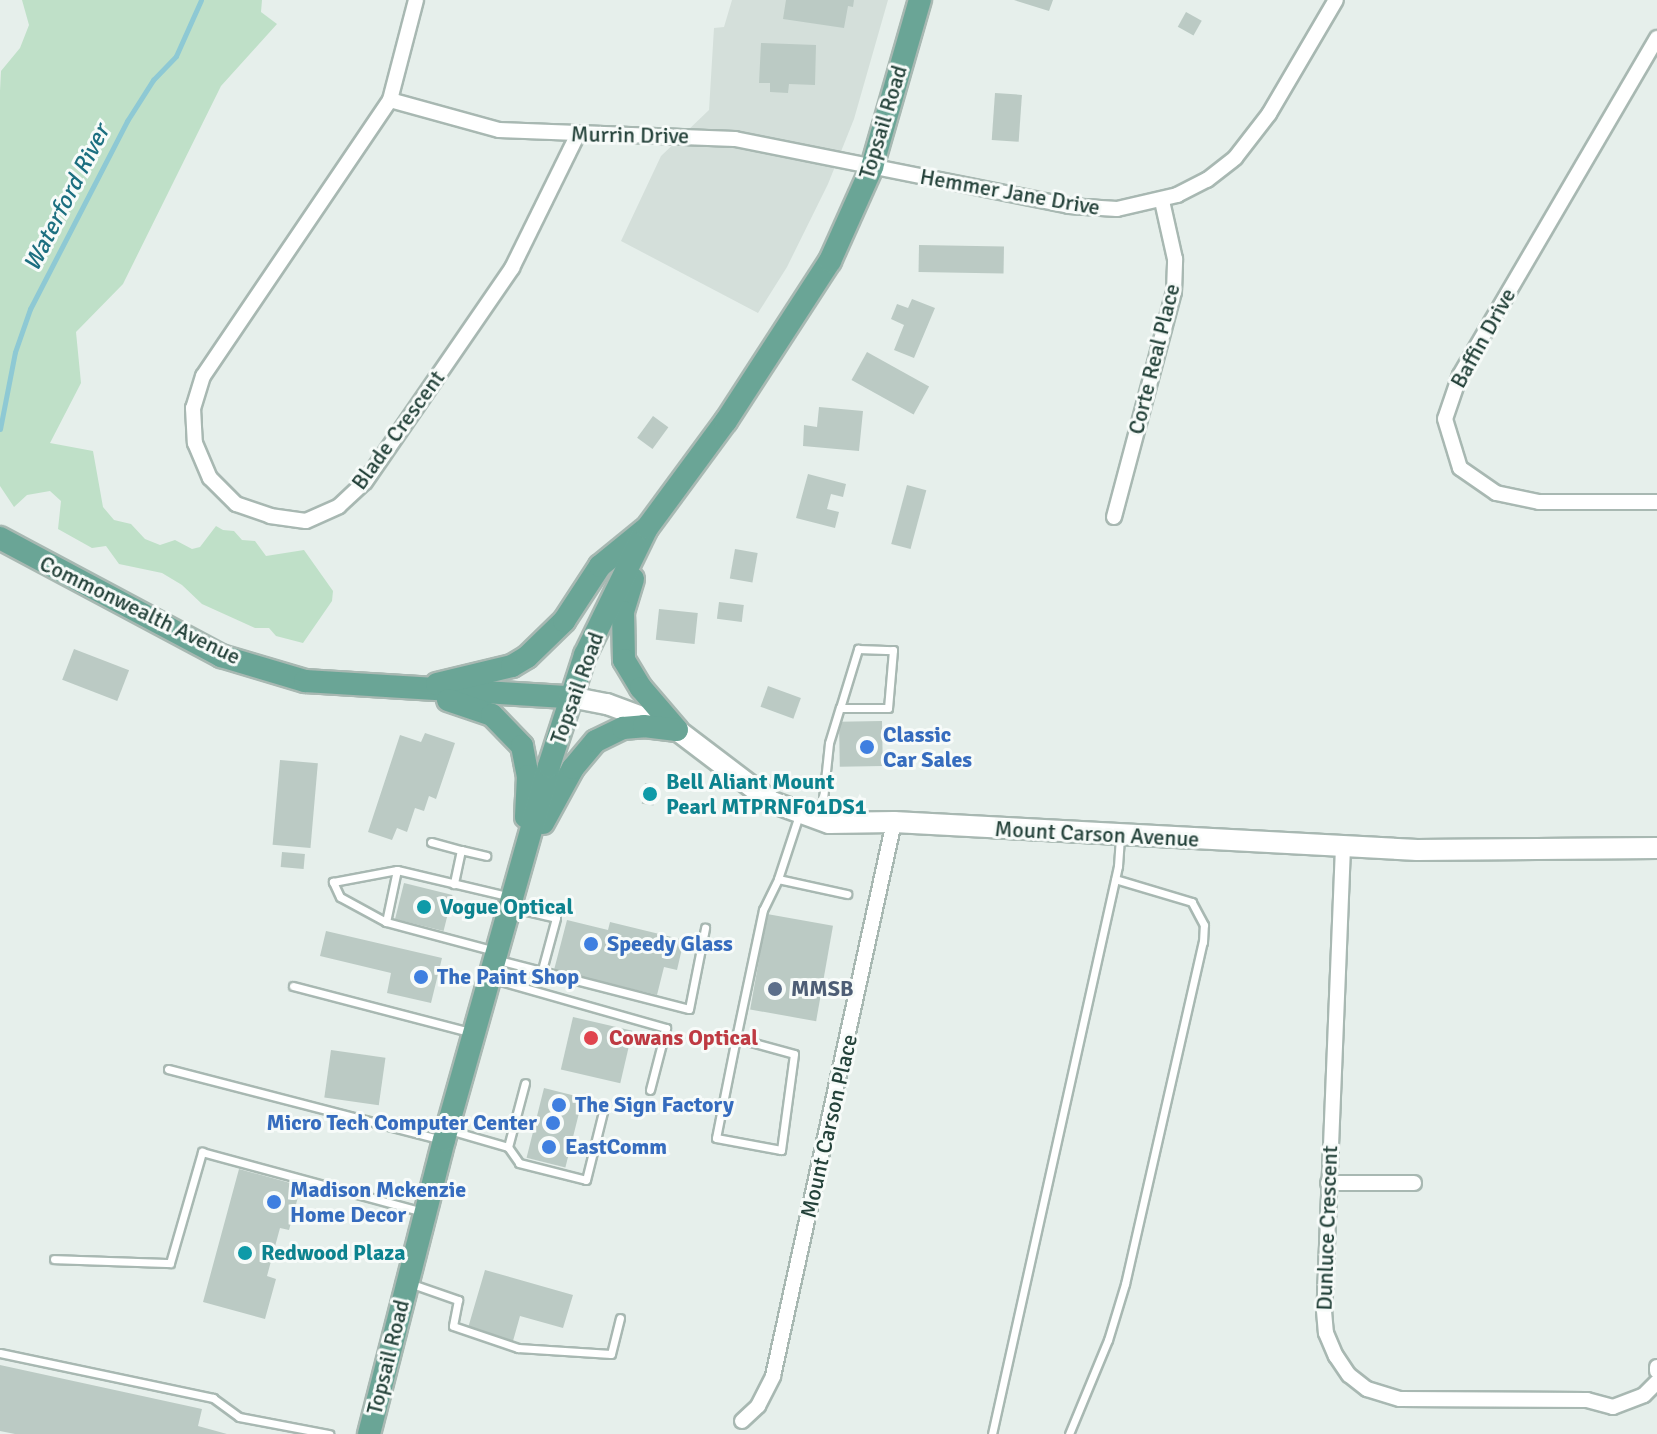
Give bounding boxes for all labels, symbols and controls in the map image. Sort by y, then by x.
street label: Topsail Road [853,62,913,182]
water label: Waterford River [18,120,116,276]
street label: Murrin Drive [571,121,689,149]
street label: Hemmer Jane Drive [918,163,1102,221]
street label: Corte Real Place [1123,281,1185,437]
street label: Baffin Drive [1445,283,1521,393]
street label: Blade Crescent [346,365,450,495]
street label: Commonwealth Avenue [35,550,245,670]
street label: Topsail Road [545,628,609,748]
place label: Classic Car Sales [883,721,972,772]
marker: Classic Car Sales [858,738,876,756]
place label: Bell Aliant Mount Pearl MTPRNF01DS1 [666,768,867,820]
marker: Bell Aliant Mount Pearl MTPRNF01DS1 [641,785,659,803]
street label: Mount Carson Avenue [994,815,1200,853]
place label: Vogue Optical [440,894,573,920]
marker: Vogue Optical [415,898,433,916]
place label: Speedy Glass [607,931,733,957]
marker: Speedy Glass [582,935,600,953]
place label: The Paint Shop [437,964,579,990]
marker: The Paint Shop [412,968,430,986]
place label: MMSB [791,976,853,1002]
marker: MMSB [766,980,784,998]
place label: Cowans Optical [609,1025,758,1051]
marker: Cowans Optical [580,1027,602,1049]
street label: Mount Carson Place [795,1032,863,1220]
place label: The Sign Factory [575,1092,734,1118]
marker: The Sign Factory [550,1096,568,1114]
place label: Micro Tech Computer Center [266,1110,537,1136]
marker: Micro Tech Computer Center [544,1114,562,1132]
place label: EastComm [565,1134,667,1160]
marker: EastComm [540,1138,558,1156]
street label: Dunluce Crescent [1311,1145,1343,1311]
place label: Madison Mckenzie Home Decor [290,1176,466,1228]
marker: Madison Mckenzie Home Decor [265,1193,283,1211]
place label: Redwood Plaza [261,1240,405,1266]
marker: Redwood Plaza [236,1244,254,1262]
street label: Topsail Road [361,1297,415,1417]

